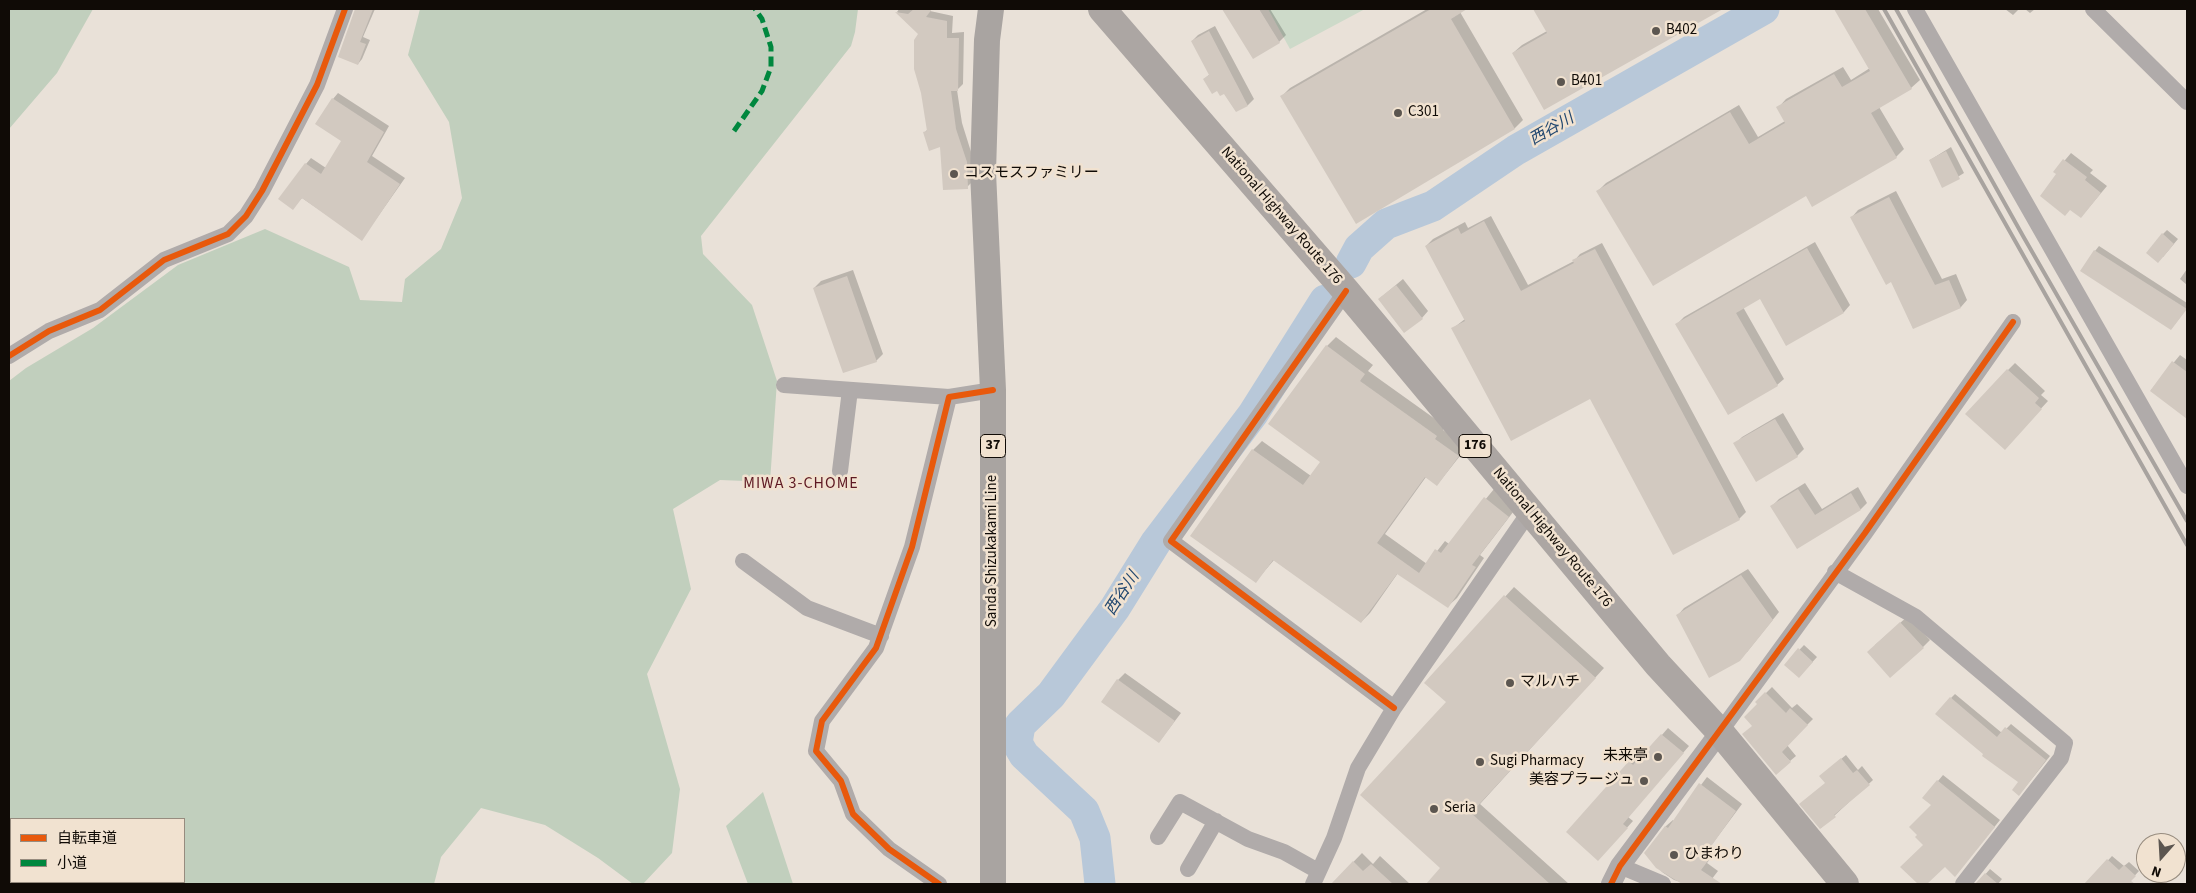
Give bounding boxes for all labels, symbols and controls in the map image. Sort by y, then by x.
place label: B402 [1666,22,1697,40]
marker: B402 [1650,25,1662,37]
place label: B401 [1571,73,1602,91]
marker: B401 [1555,76,1567,88]
place label: C301 [1408,104,1439,122]
marker: C301 [1392,107,1404,119]
water label: 西谷川 [1526,110,1578,150]
street label: National Highway Route 176 [1216,144,1346,288]
place label: コスモスファミリー [964,165,1099,183]
marker: コスモスファミリー [948,168,960,180]
road number: 37 [980,434,1006,458]
road number: 176 [1459,434,1491,458]
street label: National Highway Route 176 [1488,465,1616,611]
district label: MIWA 3-CHOME [742,474,860,494]
street label: Sanda Shizukakami Line [984,475,1002,627]
water label: 西谷川 [1102,569,1144,619]
place label: マルハチ [1520,674,1580,692]
marker: マルハチ [1504,677,1516,689]
place label: 未来亭 [1603,748,1648,766]
marker: 未来亭 [1652,751,1664,763]
place label: Sugi Pharmacy [1490,753,1584,771]
marker: Sugi Pharmacy [1474,756,1486,768]
place label: 美容プラージュ [1529,772,1634,790]
marker: 美容プラージュ [1638,775,1650,787]
place label: Seria [1444,800,1476,818]
marker: Seria [1428,803,1440,815]
legend [10,818,185,883]
text: 自転車道 [57,828,117,849]
north arrow [2136,833,2186,883]
place label: ひまわり [1684,846,1744,864]
marker: ひまわり [1668,849,1680,861]
text: 小道 [57,853,87,874]
text: N [2149,860,2164,882]

